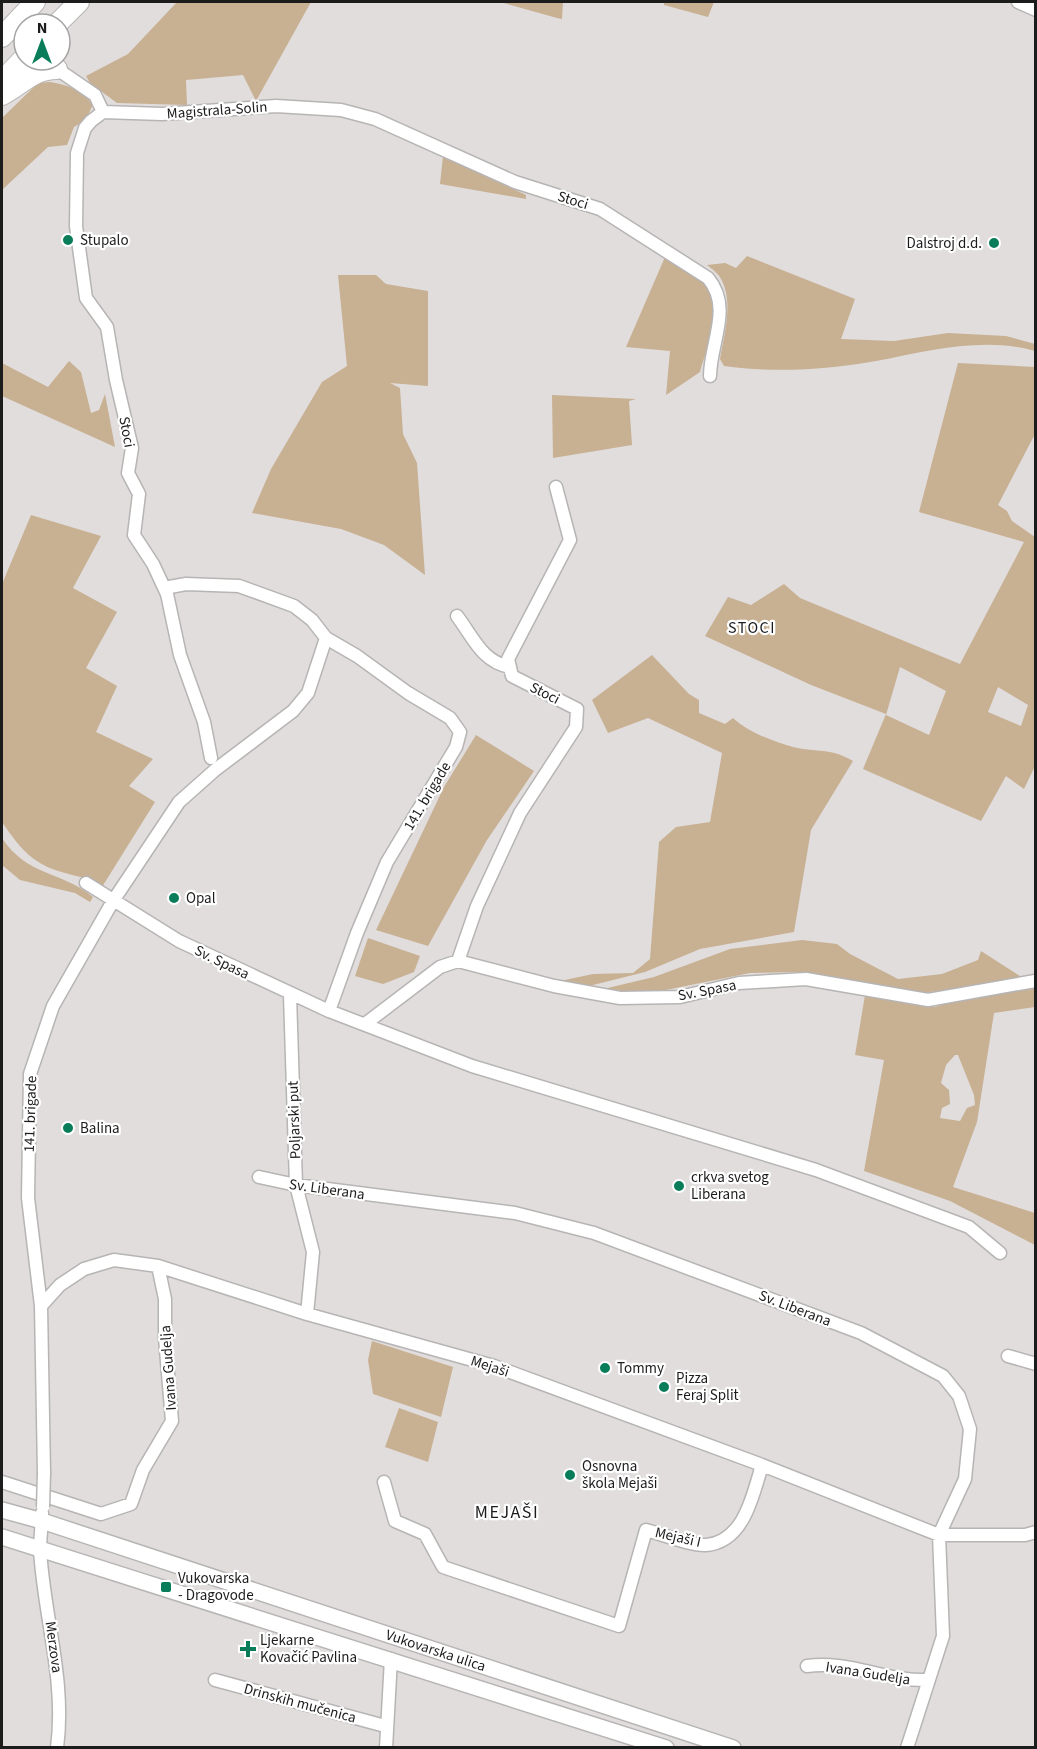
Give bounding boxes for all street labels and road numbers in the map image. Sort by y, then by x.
street label: Magistrala-Solin [166,97,268,124]
street label: Stoci [555,186,591,215]
street label: Stoci [113,415,140,449]
street label: Stoci [526,677,563,710]
street label: 141. brigade [399,758,456,835]
street label: Sv. Spasa [191,940,253,985]
street label: Sv. Spasa [676,975,738,1006]
street label: 141. brigade [19,1075,42,1153]
street label: Poljarski put [283,1080,306,1160]
street label: Sv. Liberana [288,1174,366,1205]
street label: Sv. Liberana [756,1285,834,1332]
street label: Ivana Gudelja [155,1325,182,1411]
street label: Mejaši [468,1350,512,1383]
street label: Mejaši I [653,1522,703,1553]
street label: Merzova [39,1620,68,1674]
street label: Vukovarska ulica [383,1625,488,1677]
street label: Ivana Gudelja [824,1656,912,1691]
street label: Drinskih mučenica [241,1678,358,1729]

